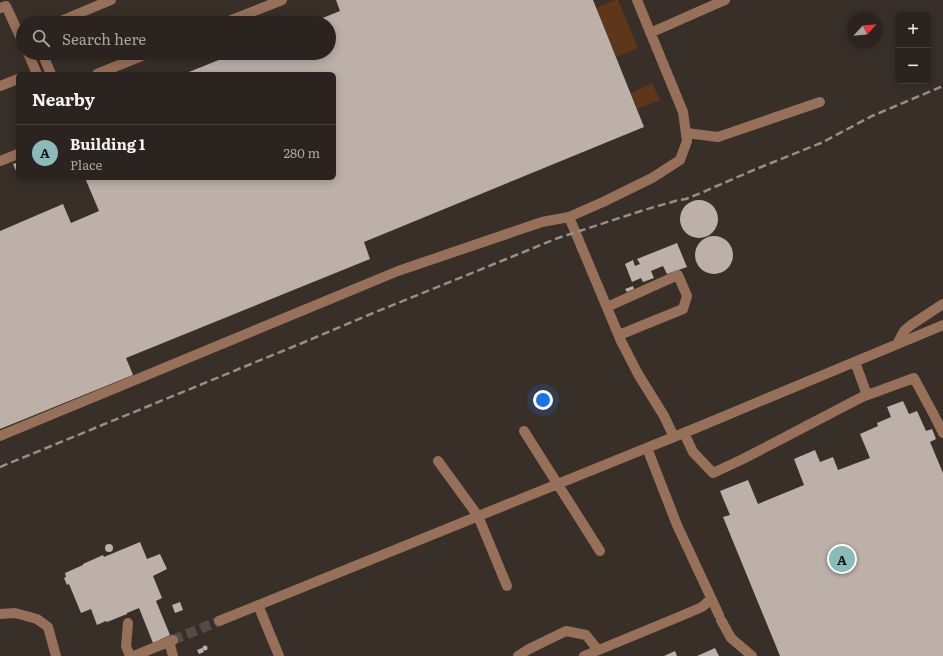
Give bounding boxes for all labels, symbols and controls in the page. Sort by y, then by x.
north arrow [847,12,883,48]
map controls [895,12,931,84]
button: + [895,12,931,48]
search box [16,16,336,60]
icon: search [30,27,52,49]
text: Search here [62,27,146,50]
button: − [895,48,931,84]
text: Nearby [32,86,95,111]
text: Building 1 [70,132,145,155]
text: A [40,143,50,162]
text: 280 m [284,143,320,162]
text: Place [70,155,102,174]
your location [533,390,553,410]
pin: A [829,544,855,574]

